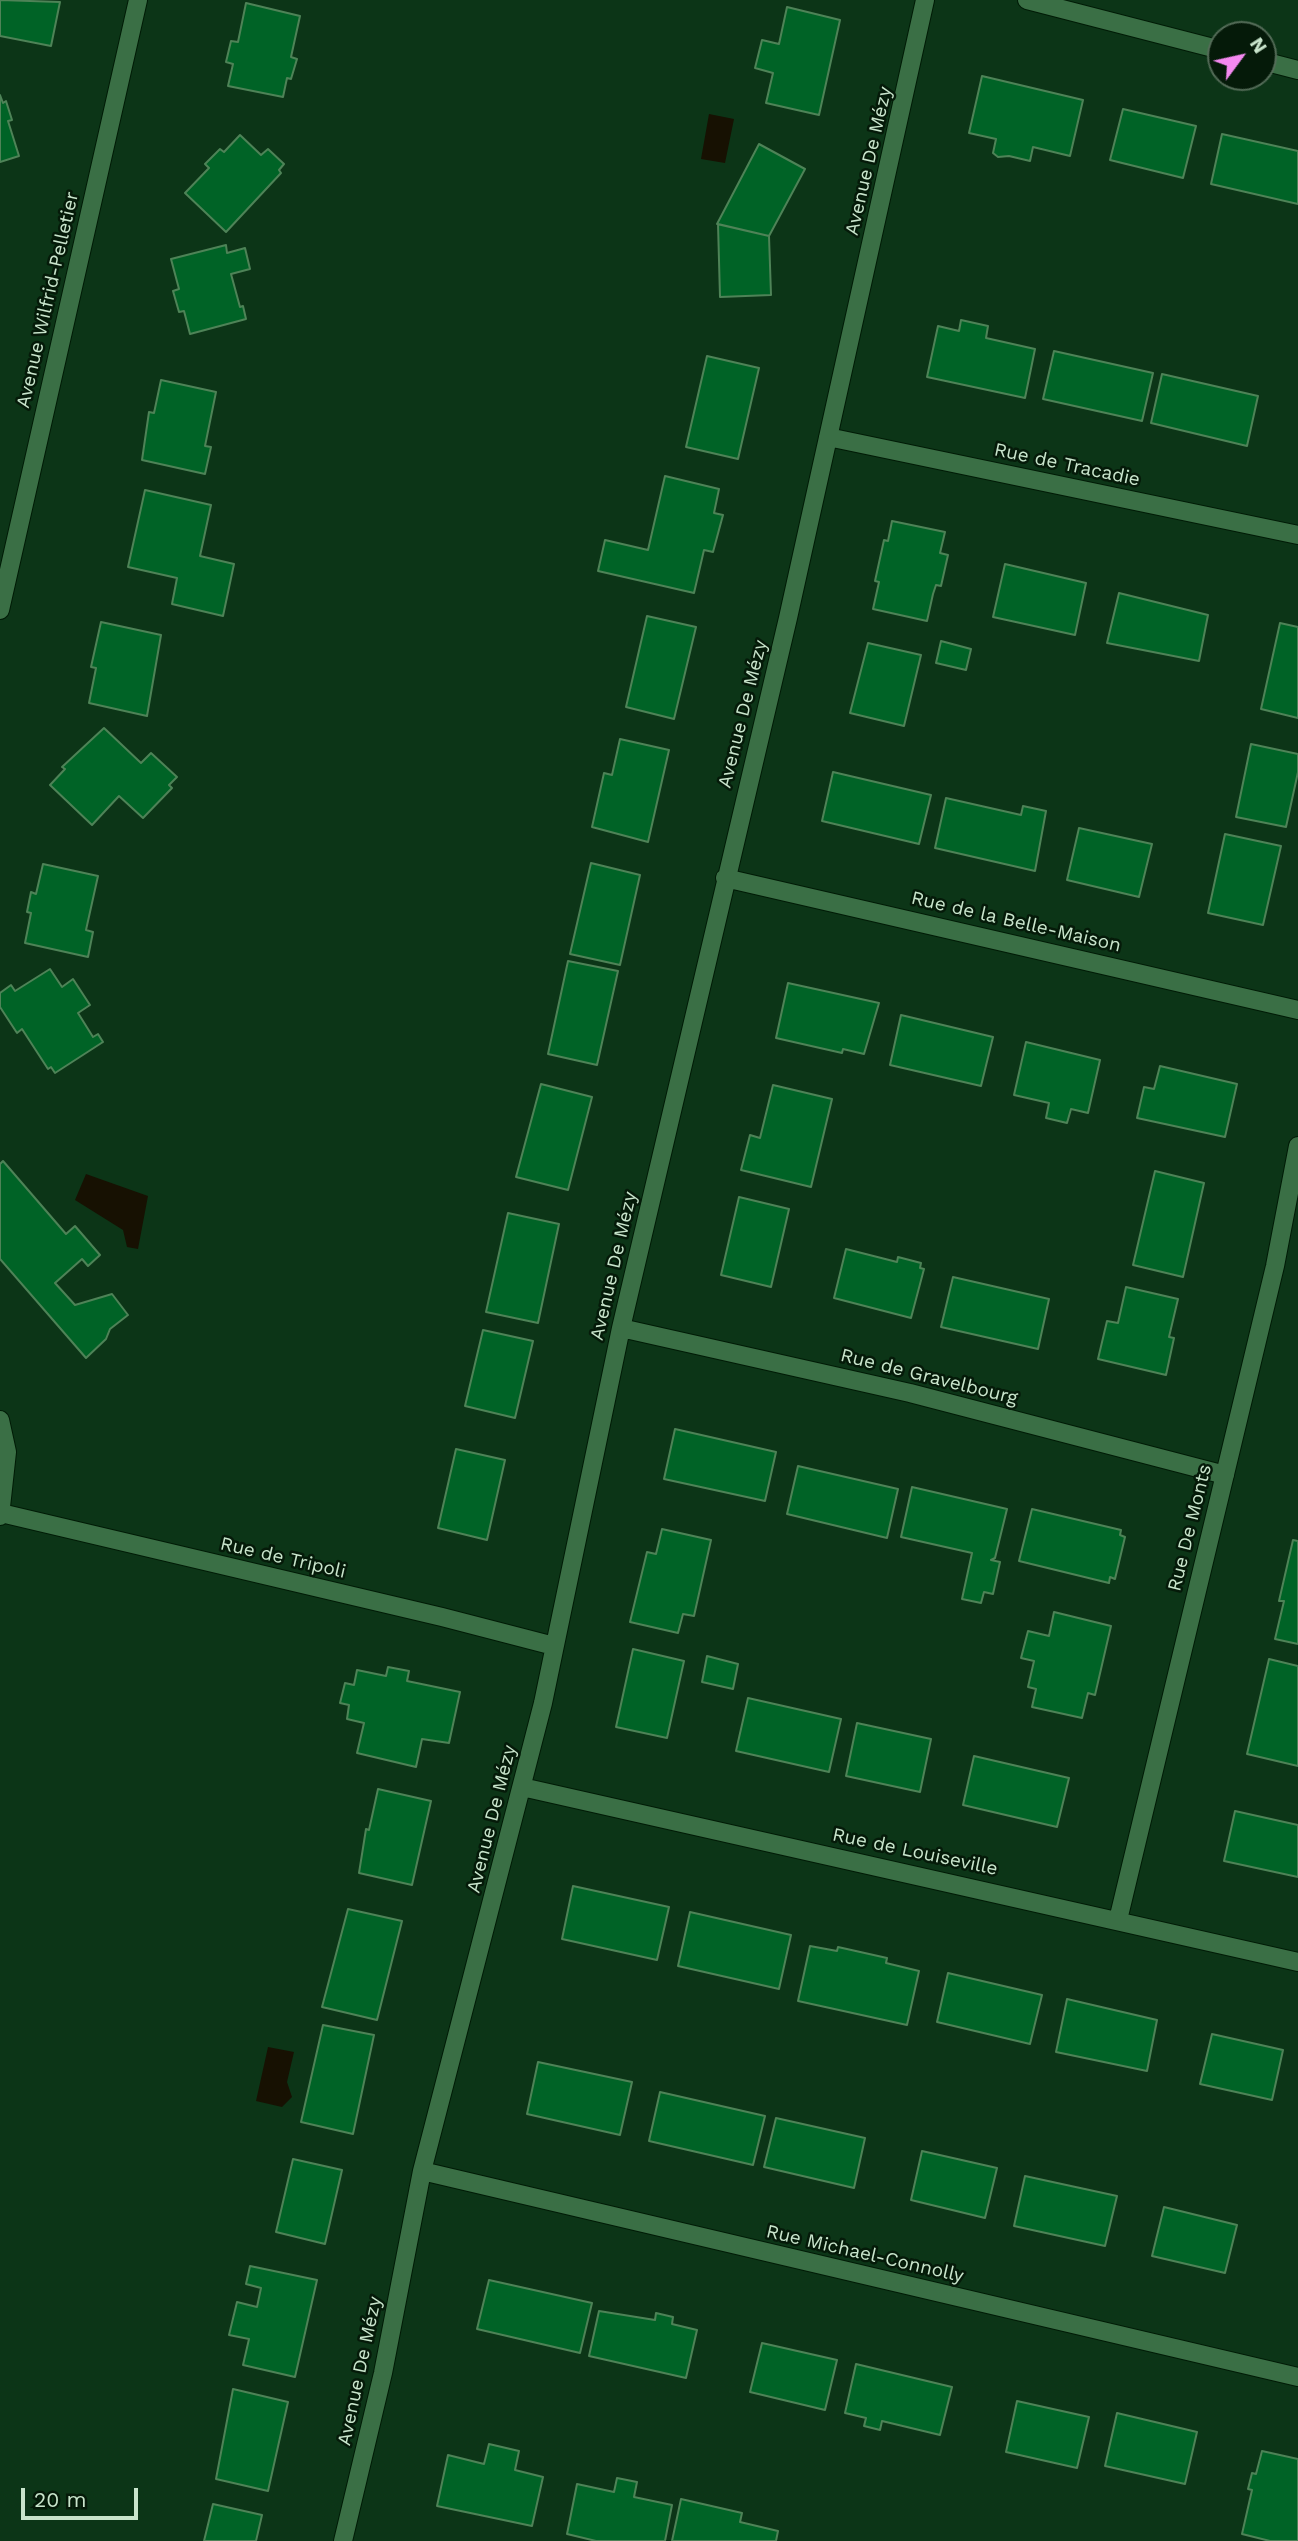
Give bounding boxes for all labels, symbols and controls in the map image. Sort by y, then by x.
north arrow [1207,21,1277,91]
text: N [1245,33,1272,58]
street label: Avenue De Mézy [841,84,897,238]
street label: Avenue Wilfrid-Pelletier [12,190,84,410]
street label: Rue de Tracadie [992,438,1142,492]
street label: Avenue De Mézy [714,638,772,790]
street label: Rue de la Belle-Maison [909,887,1123,957]
street label: Avenue De Mézy [586,1189,642,1343]
street label: Rue de Gravelbourg [838,1344,1020,1410]
street label: Rue De Monts [1163,1462,1217,1594]
street label: Rue de Tripoli [218,1532,348,1584]
street label: Avenue De Mézy [463,1743,521,1895]
street label: Rue de Louiseville [830,1823,1000,1881]
street label: Rue Michael-Connolly [764,2220,966,2288]
street label: Avenue De Mézy [333,2294,387,2448]
scale bar [24,2474,142,2518]
text: 20 m [34,2487,86,2512]

